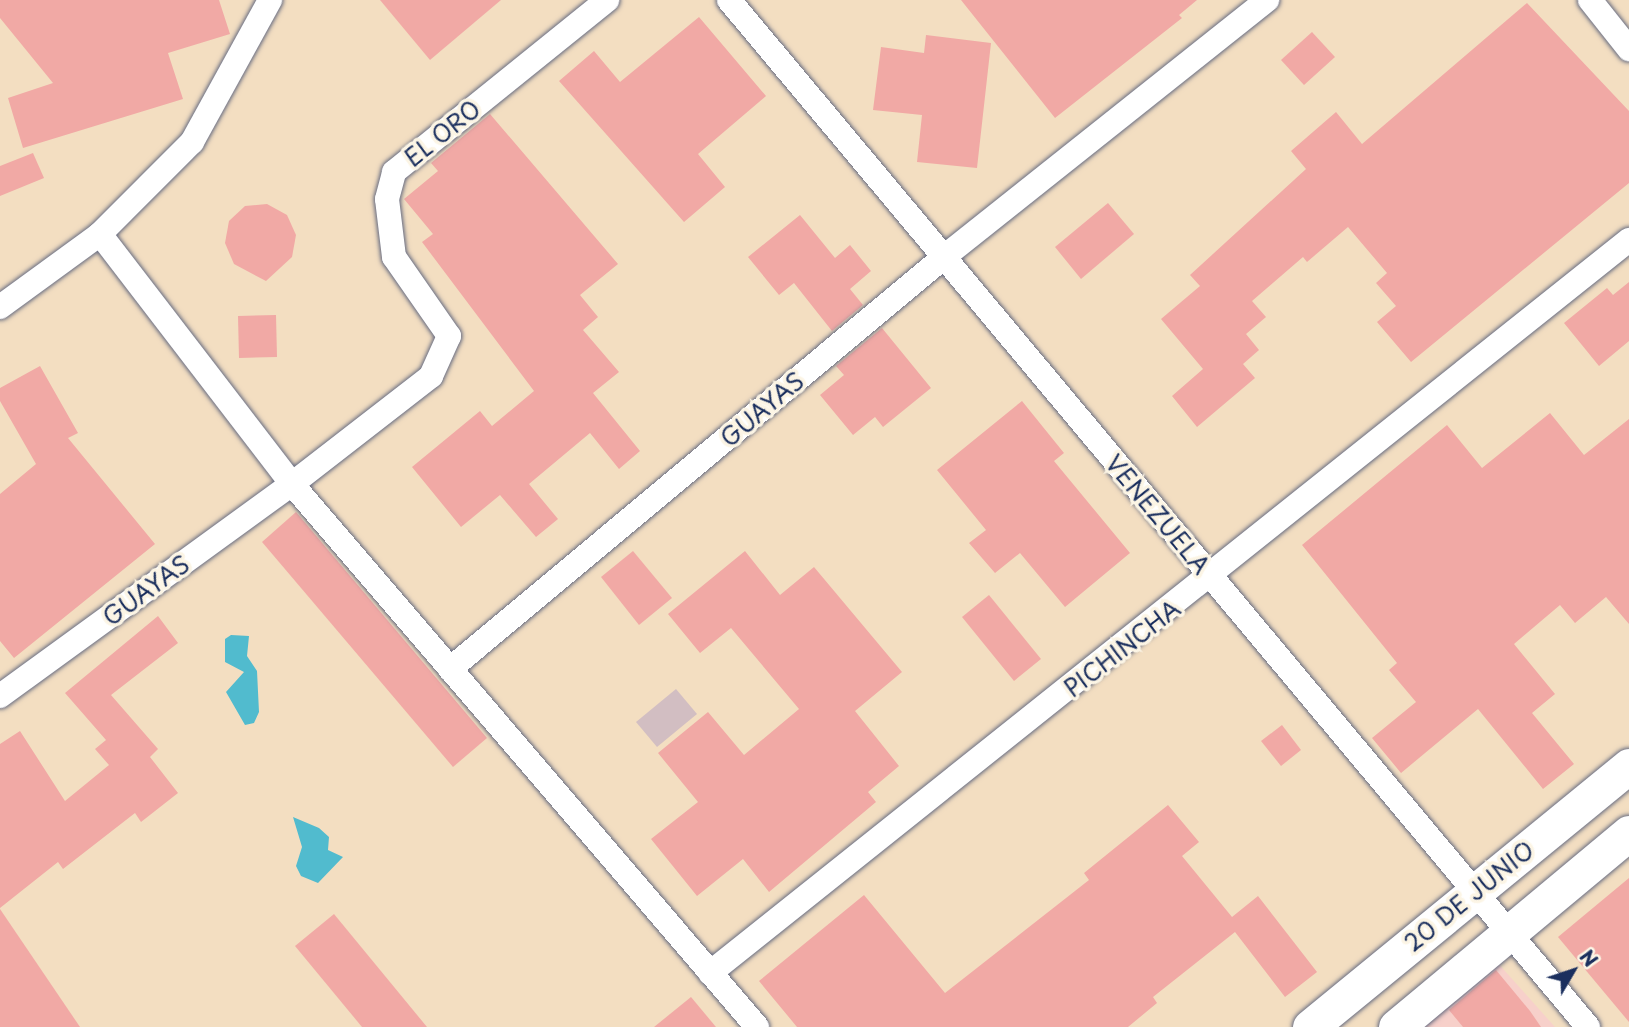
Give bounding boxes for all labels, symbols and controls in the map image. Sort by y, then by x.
street label: EL ORO [398,93,486,173]
street label: GUAYAS [714,366,810,452]
street label: VENEZUELA [1100,449,1216,579]
street label: GUAYAS [97,549,195,631]
street label: PICHINCHA [1058,594,1186,702]
street label: 20 DE JUNIO [1397,834,1541,958]
north arrow [1538,936,1608,1006]
text: N [1574,943,1605,972]

